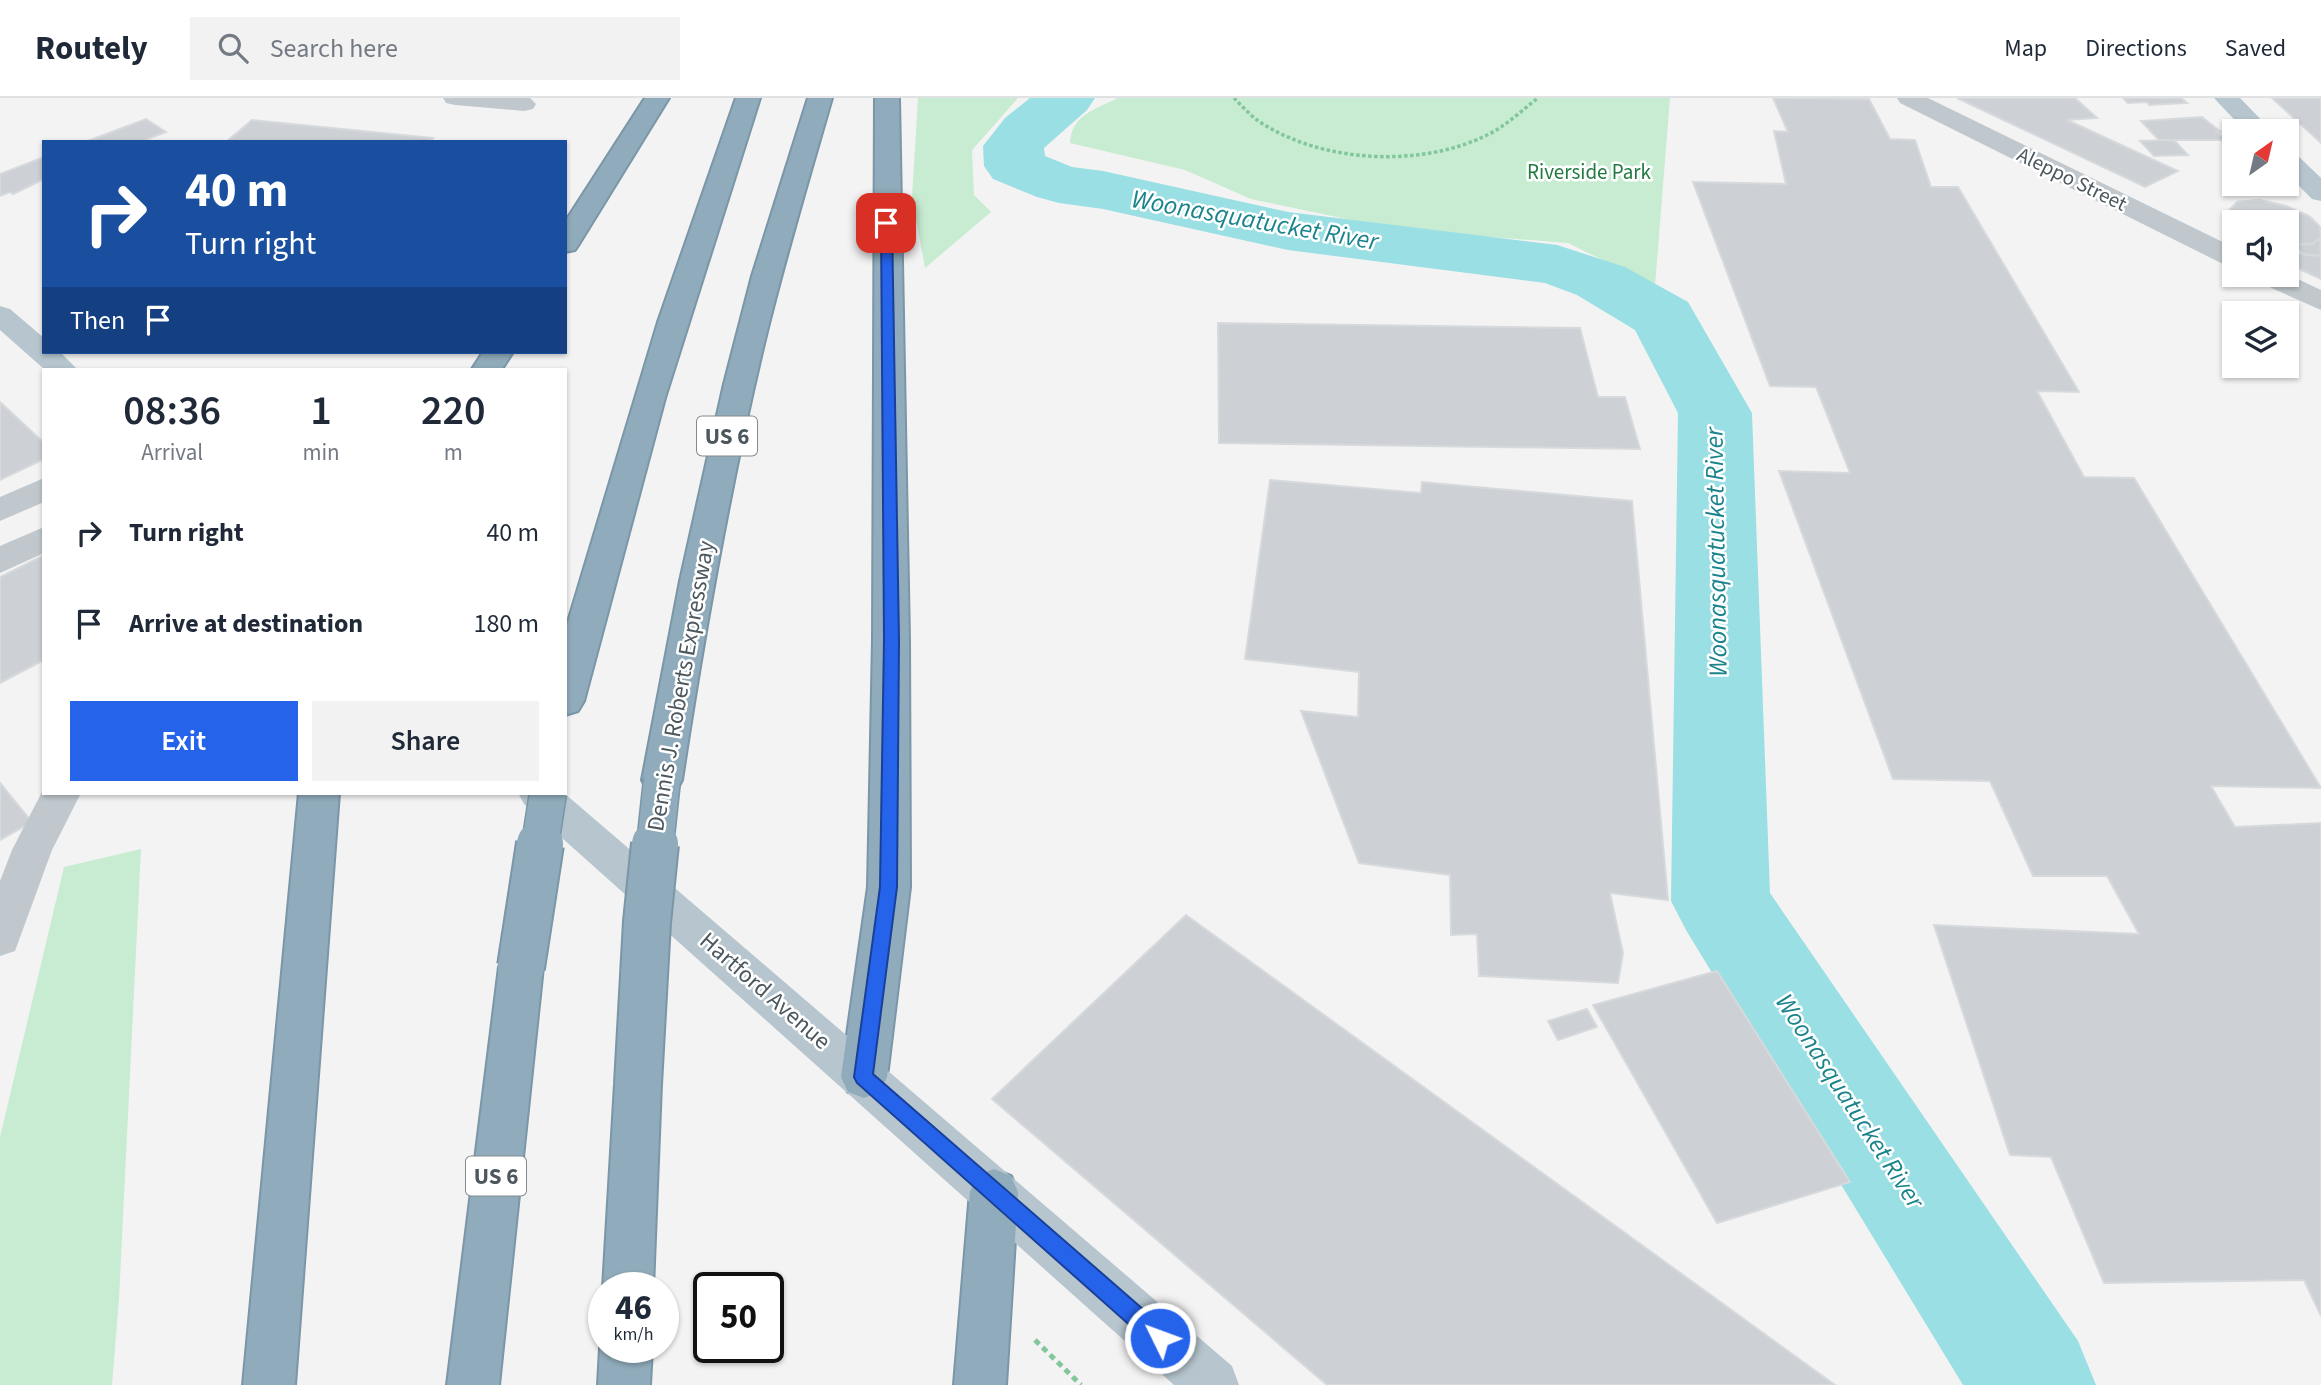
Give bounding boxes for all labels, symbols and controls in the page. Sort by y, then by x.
search box [190,17,680,80]
text: Routely [35,25,148,72]
icon: search [214,29,252,67]
text: Search here [270,30,398,67]
text: Map [2004,31,2047,66]
text: Directions [2085,31,2187,66]
text: Saved [2225,31,2286,66]
north arrow [2222,119,2300,196]
map controls [2222,119,2299,378]
street label: Aleppo Street [2012,140,2132,218]
text: 40 m [185,156,289,226]
park label: Riverside Park [1527,157,1652,187]
icon: right [70,168,161,259]
water label: Woonasquatucket River [1129,180,1382,260]
pin [856,193,916,253]
icon: arrive [867,204,905,242]
button: sound [2222,210,2299,287]
text: Turn right [185,221,316,267]
icon: arrive [139,301,177,339]
button: layers [2222,301,2299,378]
text: Then [70,302,125,339]
text: 08:36 [123,381,221,441]
text: 1 [310,381,332,441]
text: 220 [421,381,486,441]
road number: US 6 [697,416,757,456]
water label: Woonasquatucket River [1695,426,1737,677]
text: Arrival [141,436,203,469]
text: min [302,436,340,469]
text: m [444,436,463,469]
icon: right [70,514,108,552]
text: Turn right [129,514,244,551]
text: 40 m [486,514,539,551]
street label: Dennis J. Roberts Expressway [638,538,724,834]
icon: arrive [70,605,108,643]
text: Arrive at destination [129,605,363,642]
text: 180 m [473,605,539,642]
button: Exit [70,701,298,781]
button: Share [312,701,539,781]
street label: Hartford Avenue [692,924,838,1058]
water label: Woonasquatucket River [1766,986,1934,1217]
road number: US 6 [466,1156,526,1196]
speed limit sign: 50 [693,1272,784,1363]
text: 46 [615,1283,652,1333]
position arrow [1123,1301,1197,1375]
text: km/h [614,1322,653,1347]

